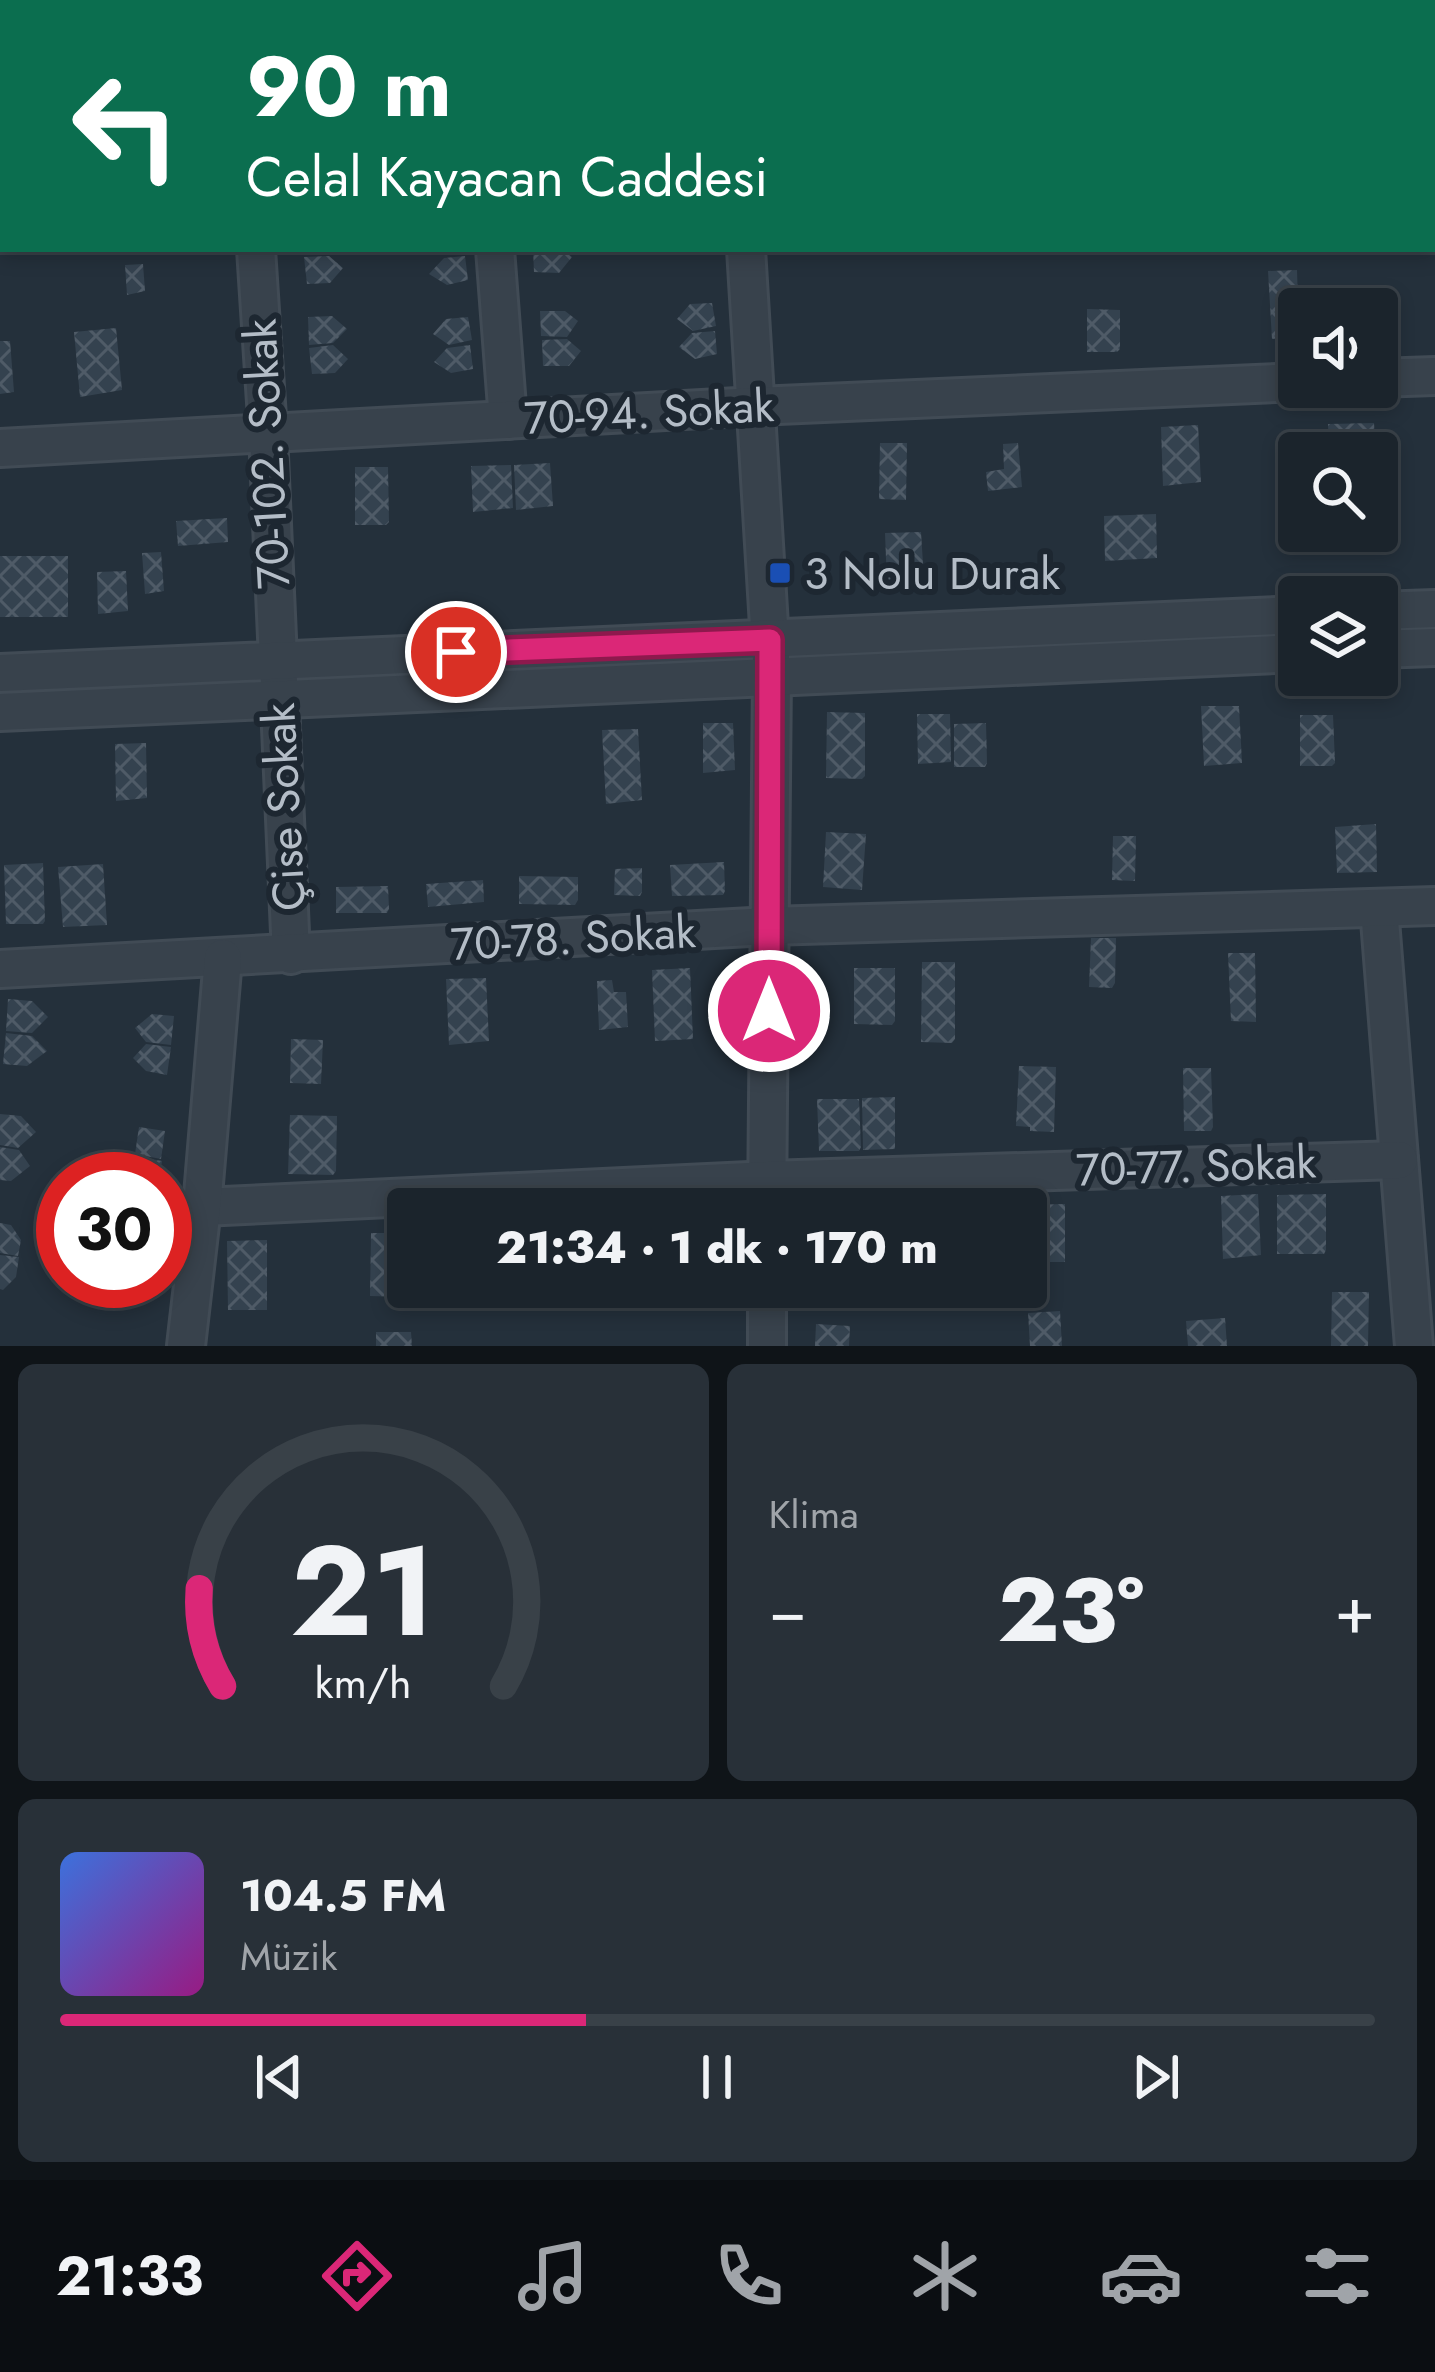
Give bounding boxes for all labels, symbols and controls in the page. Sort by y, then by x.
text: 90 m [246,26,452,148]
icon: left [48,48,204,204]
text: Celal Kayacan Caddesi [246,138,768,216]
map controls [1278,288,1398,696]
button: sound [1278,288,1398,408]
street label: 70-102. Sokak [227,317,307,591]
street label: 70-94. Sokak [523,373,776,451]
button: search [1278,432,1398,552]
place label: 3 Nolu Durak [804,541,1060,606]
marker: 3 Nolu Durak [767,560,793,586]
button: layers [1278,576,1398,696]
pin [405,601,507,703]
icon: arrive [423,619,489,685]
street label: Çise Sokak [246,701,322,912]
street label: 70-78. Sokak [449,899,697,977]
position arrow [706,948,832,1074]
street label: 70-77. Sokak [1075,1129,1317,1203]
speed limit sign: 30 [36,1152,192,1308]
text: 21:34 · 1 dk · 170 m [496,1215,938,1280]
text: Klima [769,1486,859,1543]
text: 21 [291,1501,436,1682]
text: 23° [998,1545,1144,1675]
text: − [769,1562,807,1658]
text: + [1334,1562,1375,1658]
text: km/h [315,1651,412,1713]
text: 104.5 FM [240,1863,446,1928]
text: Müzik [240,1928,337,1985]
icon: previous [246,2044,312,2110]
icon: pause [684,2044,750,2110]
icon: next [1123,2044,1189,2110]
icon: directions [315,2234,399,2318]
icon: music [511,2234,595,2318]
icon: phone [707,2234,791,2318]
icon: climate [903,2234,987,2318]
icon: car [1099,2234,1183,2318]
icon: filters [1295,2234,1379,2318]
text: 21:33 [56,2237,203,2315]

